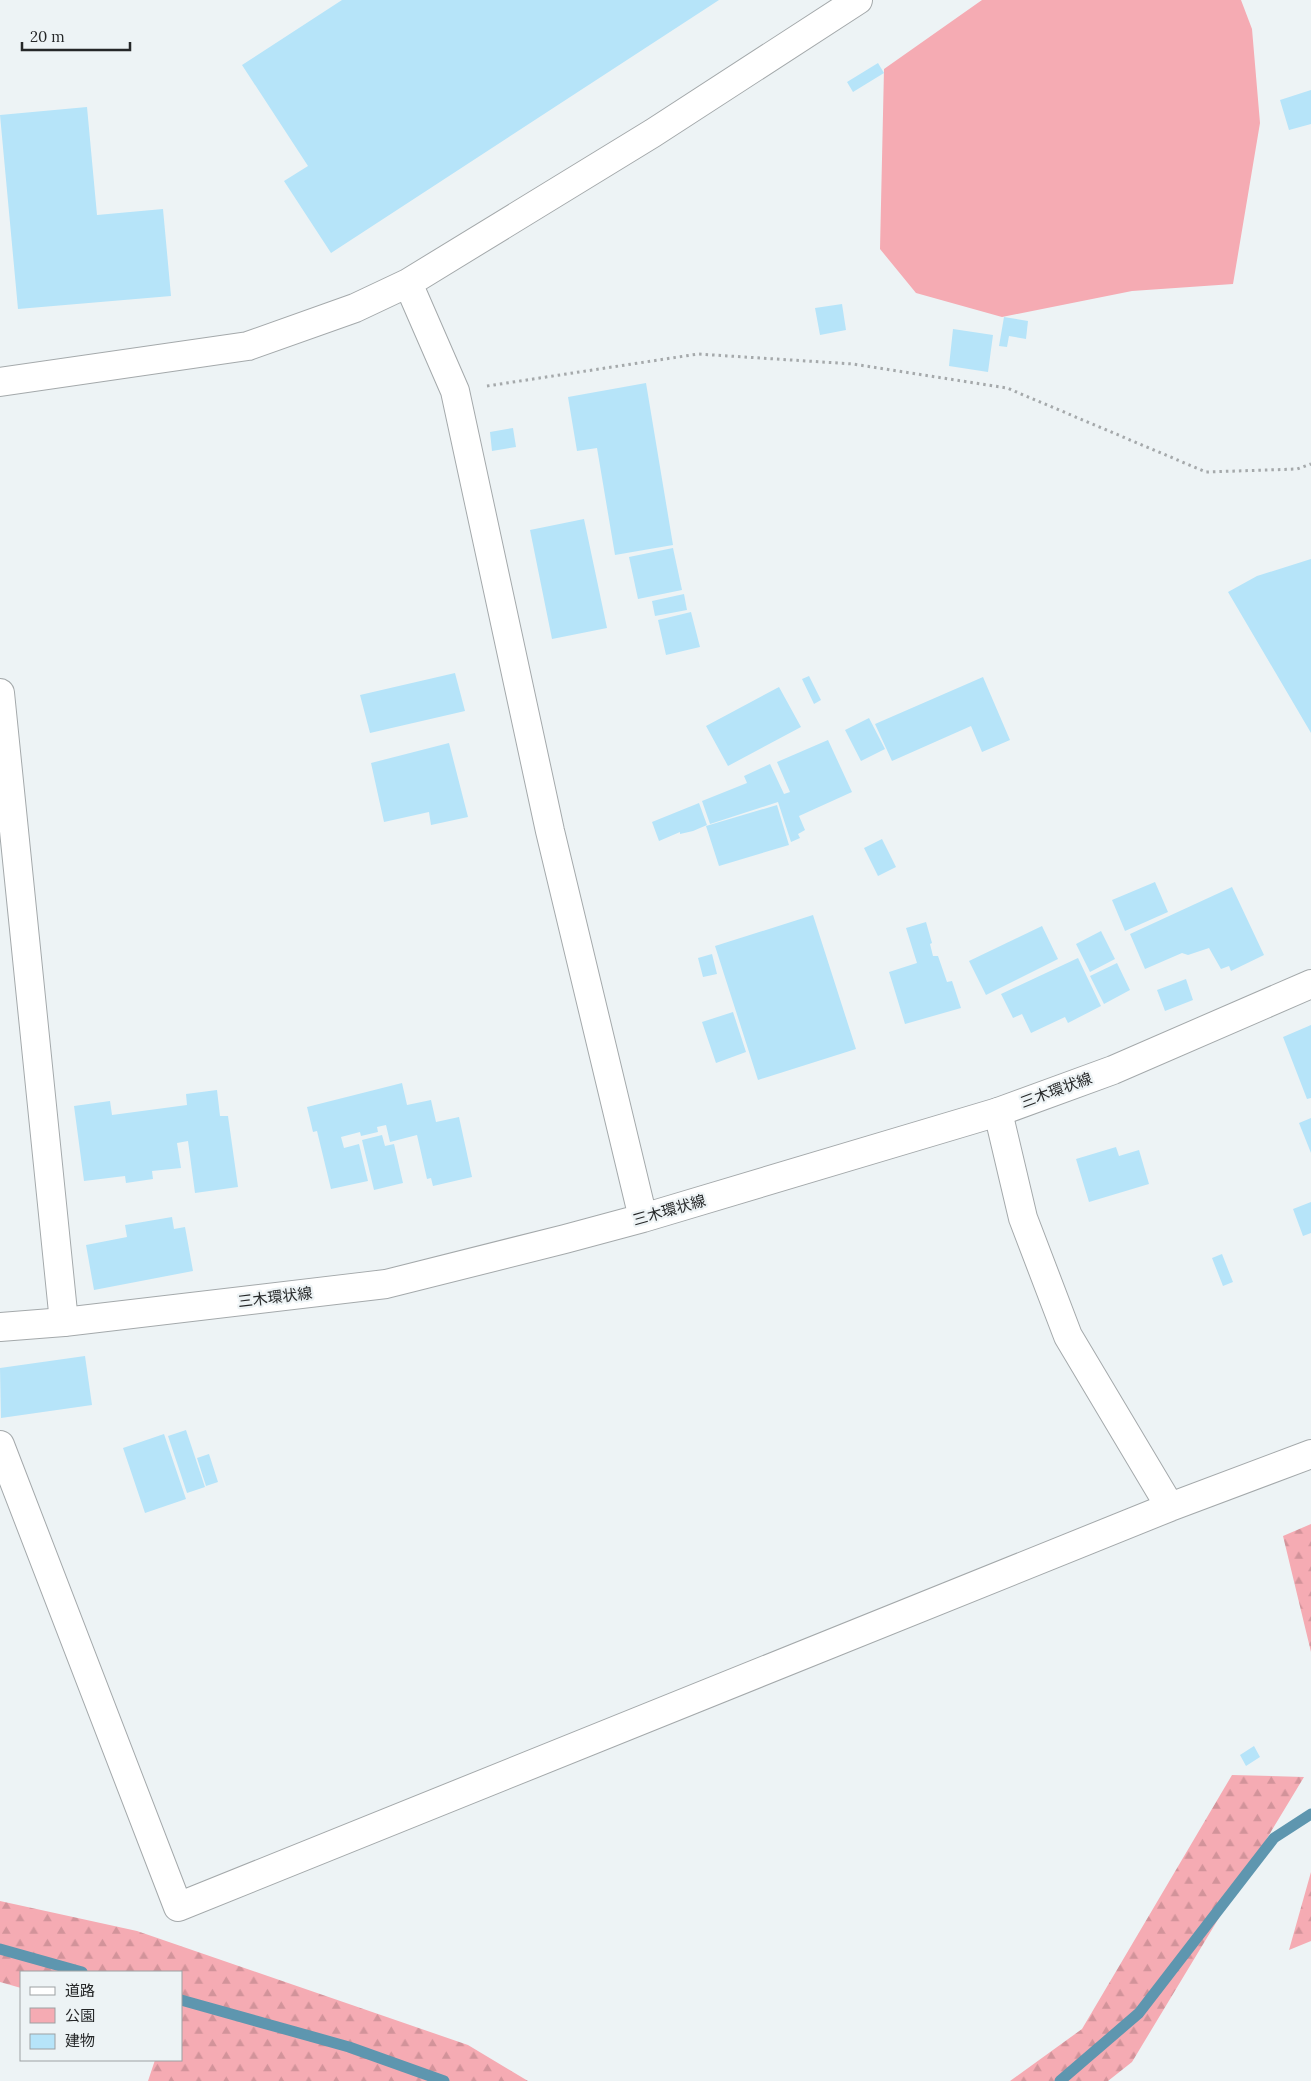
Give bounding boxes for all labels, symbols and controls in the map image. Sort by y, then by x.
scale bar [22,20,130,52]
text: 20 m [30,27,65,46]
street label: 三木環状線 [1018,1068,1094,1112]
street label: 三木環状線 [630,1191,708,1229]
street label: 三木環状線 [237,1283,313,1311]
legend [20,1971,182,2061]
text: 道路 [65,1981,95,2000]
text: 公園 [65,2006,95,2025]
text: 建物 [65,2031,95,2050]

